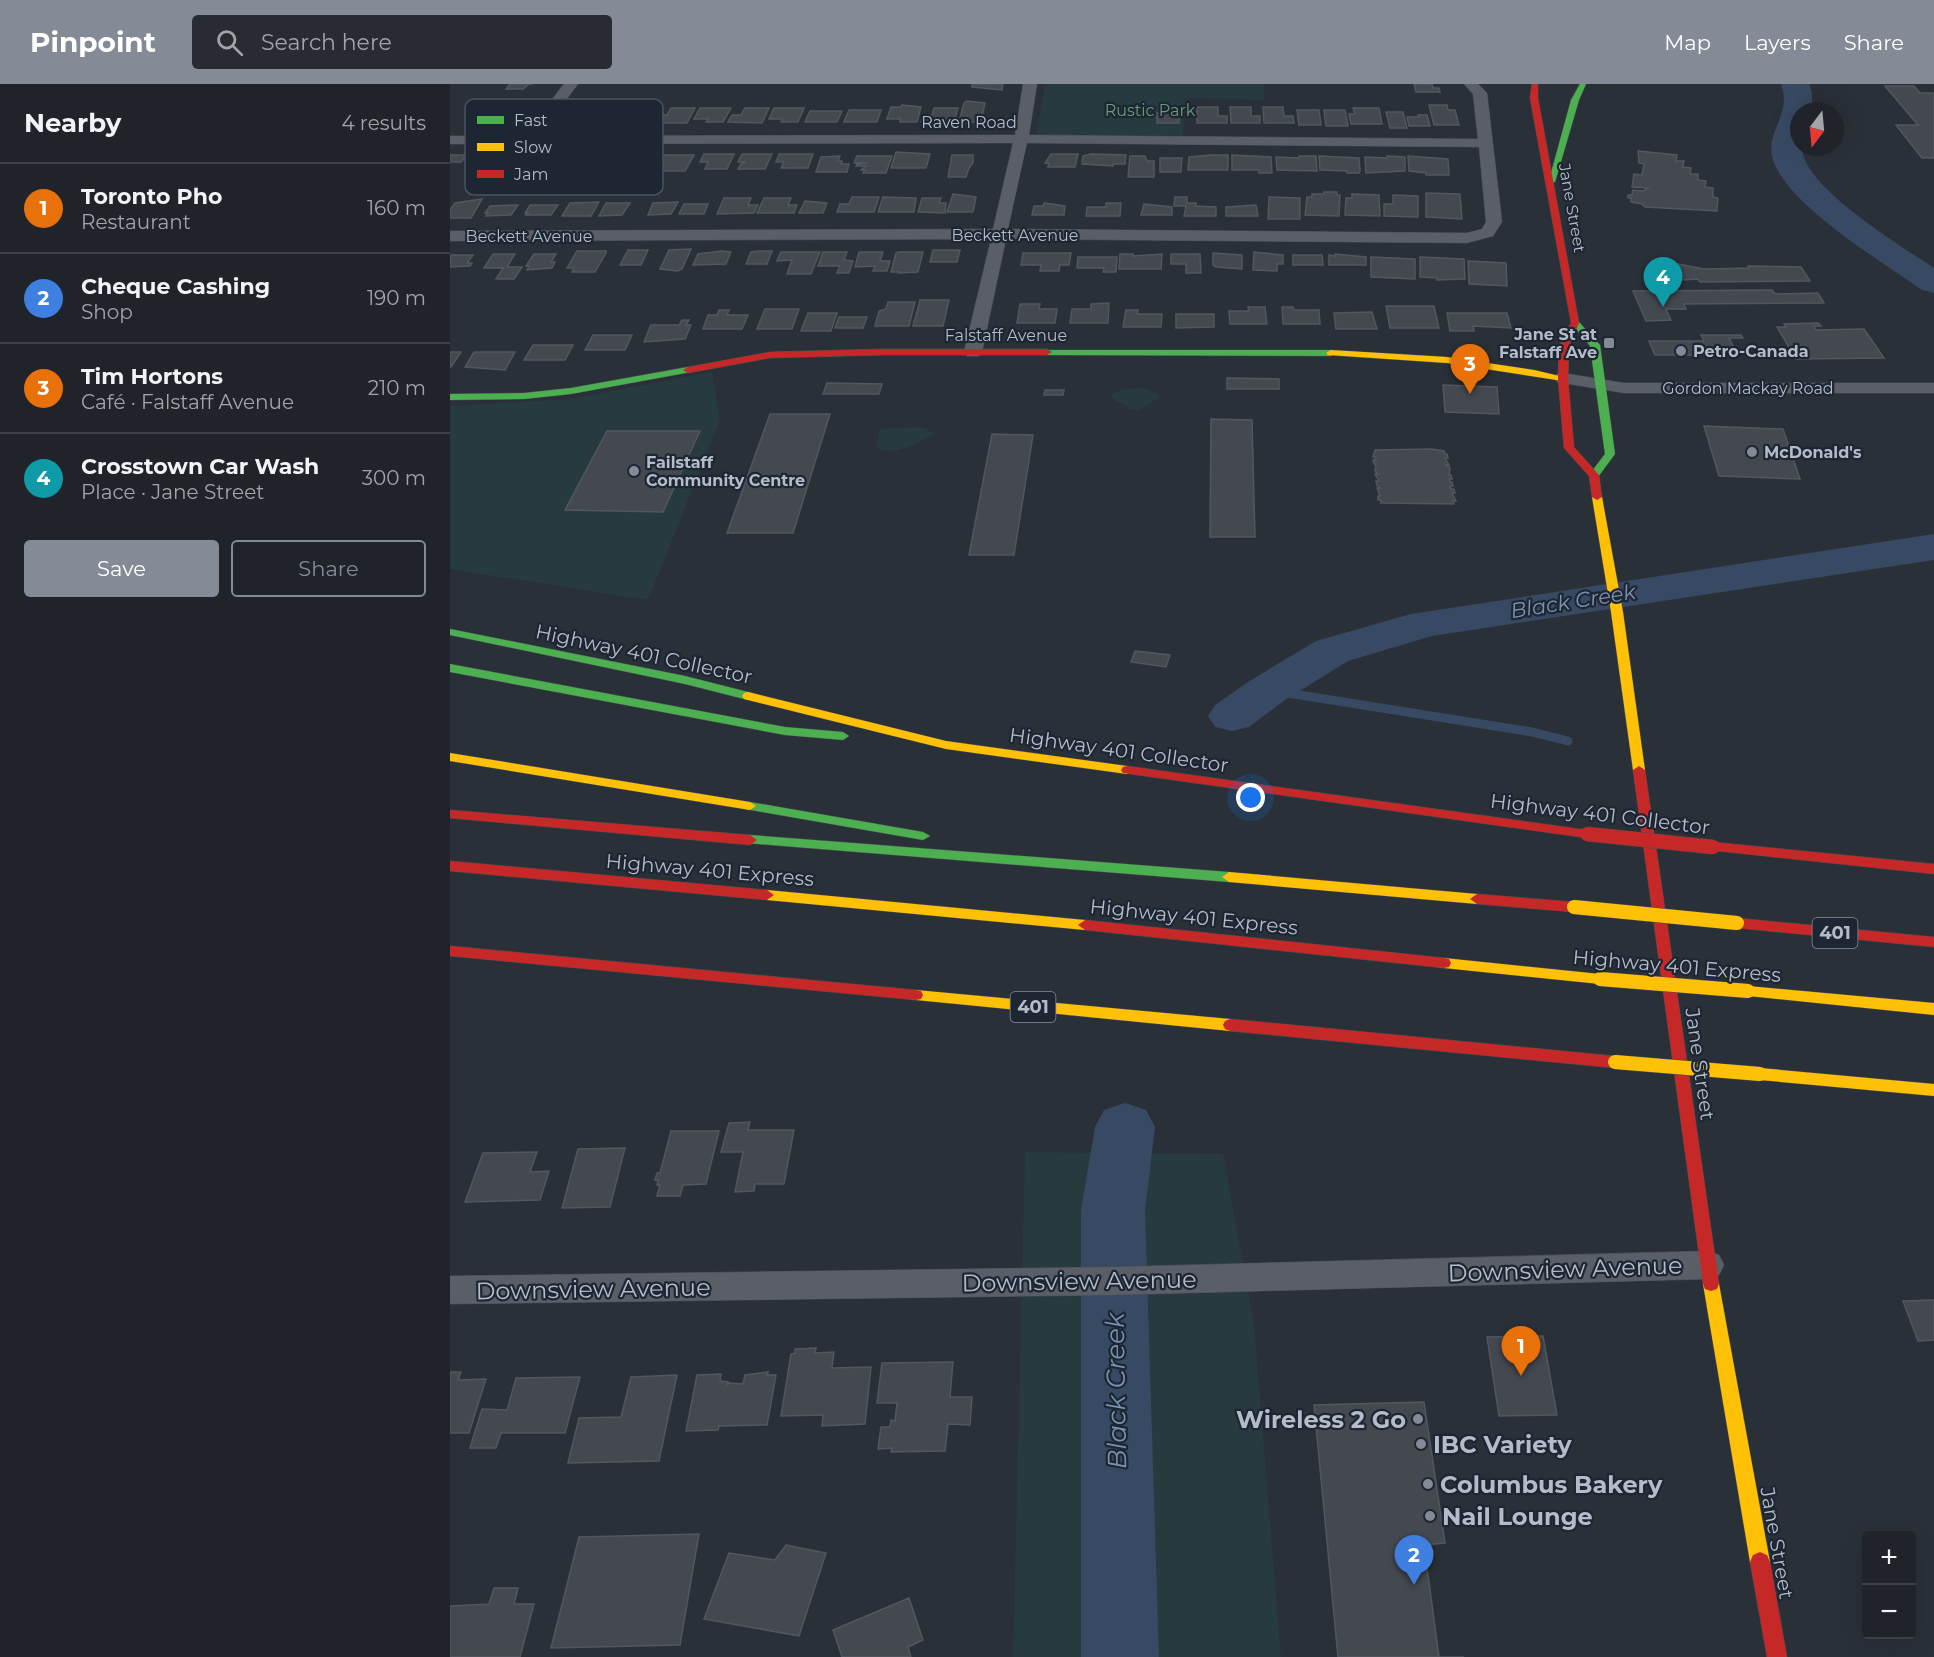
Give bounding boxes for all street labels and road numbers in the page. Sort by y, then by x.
street label: Raven Road [921,113,1017,132]
street label: Jane Street [1555,161,1589,255]
street label: Beckett Avenue [952,226,1078,245]
street label: Beckett Avenue [466,227,592,246]
street label: Falstaff Avenue [945,326,1067,345]
street label: Gordon Mackay Road [1662,379,1834,398]
street label: Highway 401 Collector [533,619,755,689]
street label: Highway 401 Collector [1008,723,1230,777]
street label: Highway 401 Collector [1489,789,1711,839]
street label: Highway 401 Express [605,849,815,891]
street label: Highway 401 Express [1089,894,1299,940]
road number: 401 [1812,918,1858,948]
street label: Highway 401 Express [1572,945,1782,987]
road number: 401 [1010,992,1056,1022]
street label: Jane Street [1680,1005,1720,1122]
street label: Downsview Avenue [1447,1250,1683,1288]
street label: Downsview Avenue [961,1264,1197,1298]
street label: Downsview Avenue [475,1272,711,1306]
street label: Jane Street [1755,1484,1799,1601]

